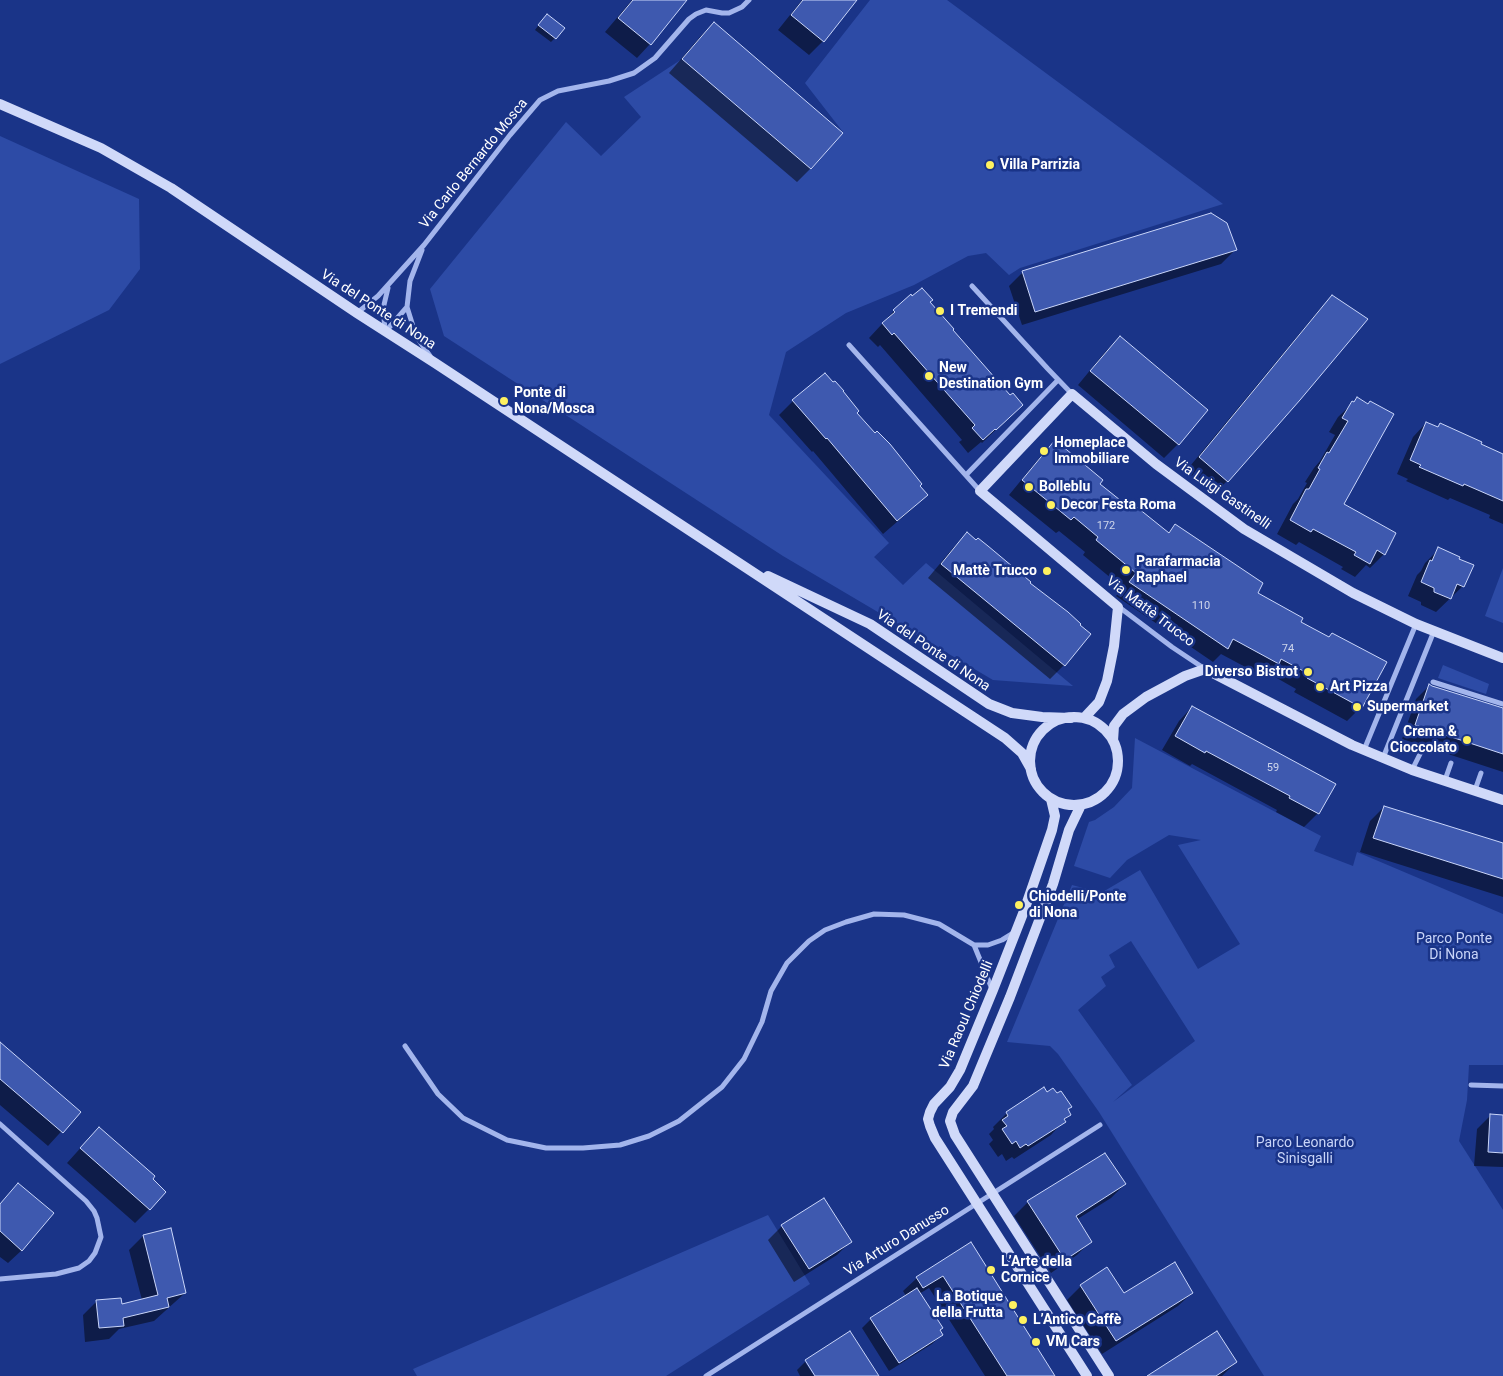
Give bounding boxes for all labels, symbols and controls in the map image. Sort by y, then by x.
street label: Via Carlo Bernardo Mosca [416,96,532,232]
place label: Villa Parrizia [1000,157,1080,173]
marker: Villa Parrizia [984,159,996,171]
street label: Via del Ponte di Nona [317,267,439,353]
place label: I Tremendi [950,303,1017,319]
marker: I Tremendi [934,305,946,317]
place label: New Destination Gym [939,360,1043,392]
marker: New Destination Gym [923,370,935,382]
place label: Ponte di Nona/Mosca [514,385,594,418]
marker: Ponte di Nona/Mosca [498,395,510,407]
place label: Homeplace Immobiliare [1054,435,1129,468]
marker: Homeplace Immobiliare [1038,445,1050,457]
street label: Via Luigi Gastinelli [1170,454,1274,534]
place label: Bolleblu [1039,479,1090,495]
marker: Bolleblu [1023,481,1035,493]
place label: Decor Festa Roma [1061,497,1176,513]
marker: Decor Festa Roma [1045,499,1057,511]
house number: 172 [1097,519,1115,533]
place label: Parafarmacia Raphael [1136,554,1221,586]
place label: Mattè Trucco [953,563,1037,579]
marker: Parafarmacia Raphael [1120,564,1132,576]
marker: Mattè Trucco [1041,565,1053,577]
street label: Via Mattè Trucco [1103,573,1197,651]
house number: 110 [1192,599,1210,613]
street label: Via del Ponte di Nona [873,607,993,695]
house number: 74 [1282,642,1294,656]
place label: Diverso Bistrot [1205,664,1298,680]
marker: Diverso Bistrot [1302,666,1314,678]
place label: Art Pizza [1330,679,1388,695]
marker: Art Pizza [1314,681,1326,693]
place label: Supermarket [1367,699,1448,715]
marker: Supermarket [1351,701,1363,713]
place label: Crema & Cioccolato [1390,724,1457,756]
marker: Crema & Cioccolato [1461,734,1473,746]
house number: 59 [1267,761,1279,775]
place label: Chiodelli/Ponte di Nona [1029,889,1126,922]
marker: Chiodelli/Ponte di Nona [1013,899,1025,911]
park label: Parco Ponte Di Nona [1416,931,1492,964]
street label: Via Raoul Chiodelli [937,958,997,1072]
park label: Parco Leonardo Sinisgalli [1256,1135,1354,1168]
street label: Via Arturo Danusso [841,1202,953,1280]
place label: L’Arte della Cornice [1001,1254,1072,1286]
marker: L’Arte della Cornice [985,1264,997,1276]
place label: La Botique della Frutta [932,1289,1003,1321]
marker: La Botique della Frutta [1007,1299,1019,1311]
place label: L’Antico Caffè [1033,1312,1121,1328]
marker: L’Antico Caffè [1017,1314,1029,1326]
place label: VM Cars [1046,1334,1100,1350]
marker: VM Cars [1030,1336,1042,1348]

